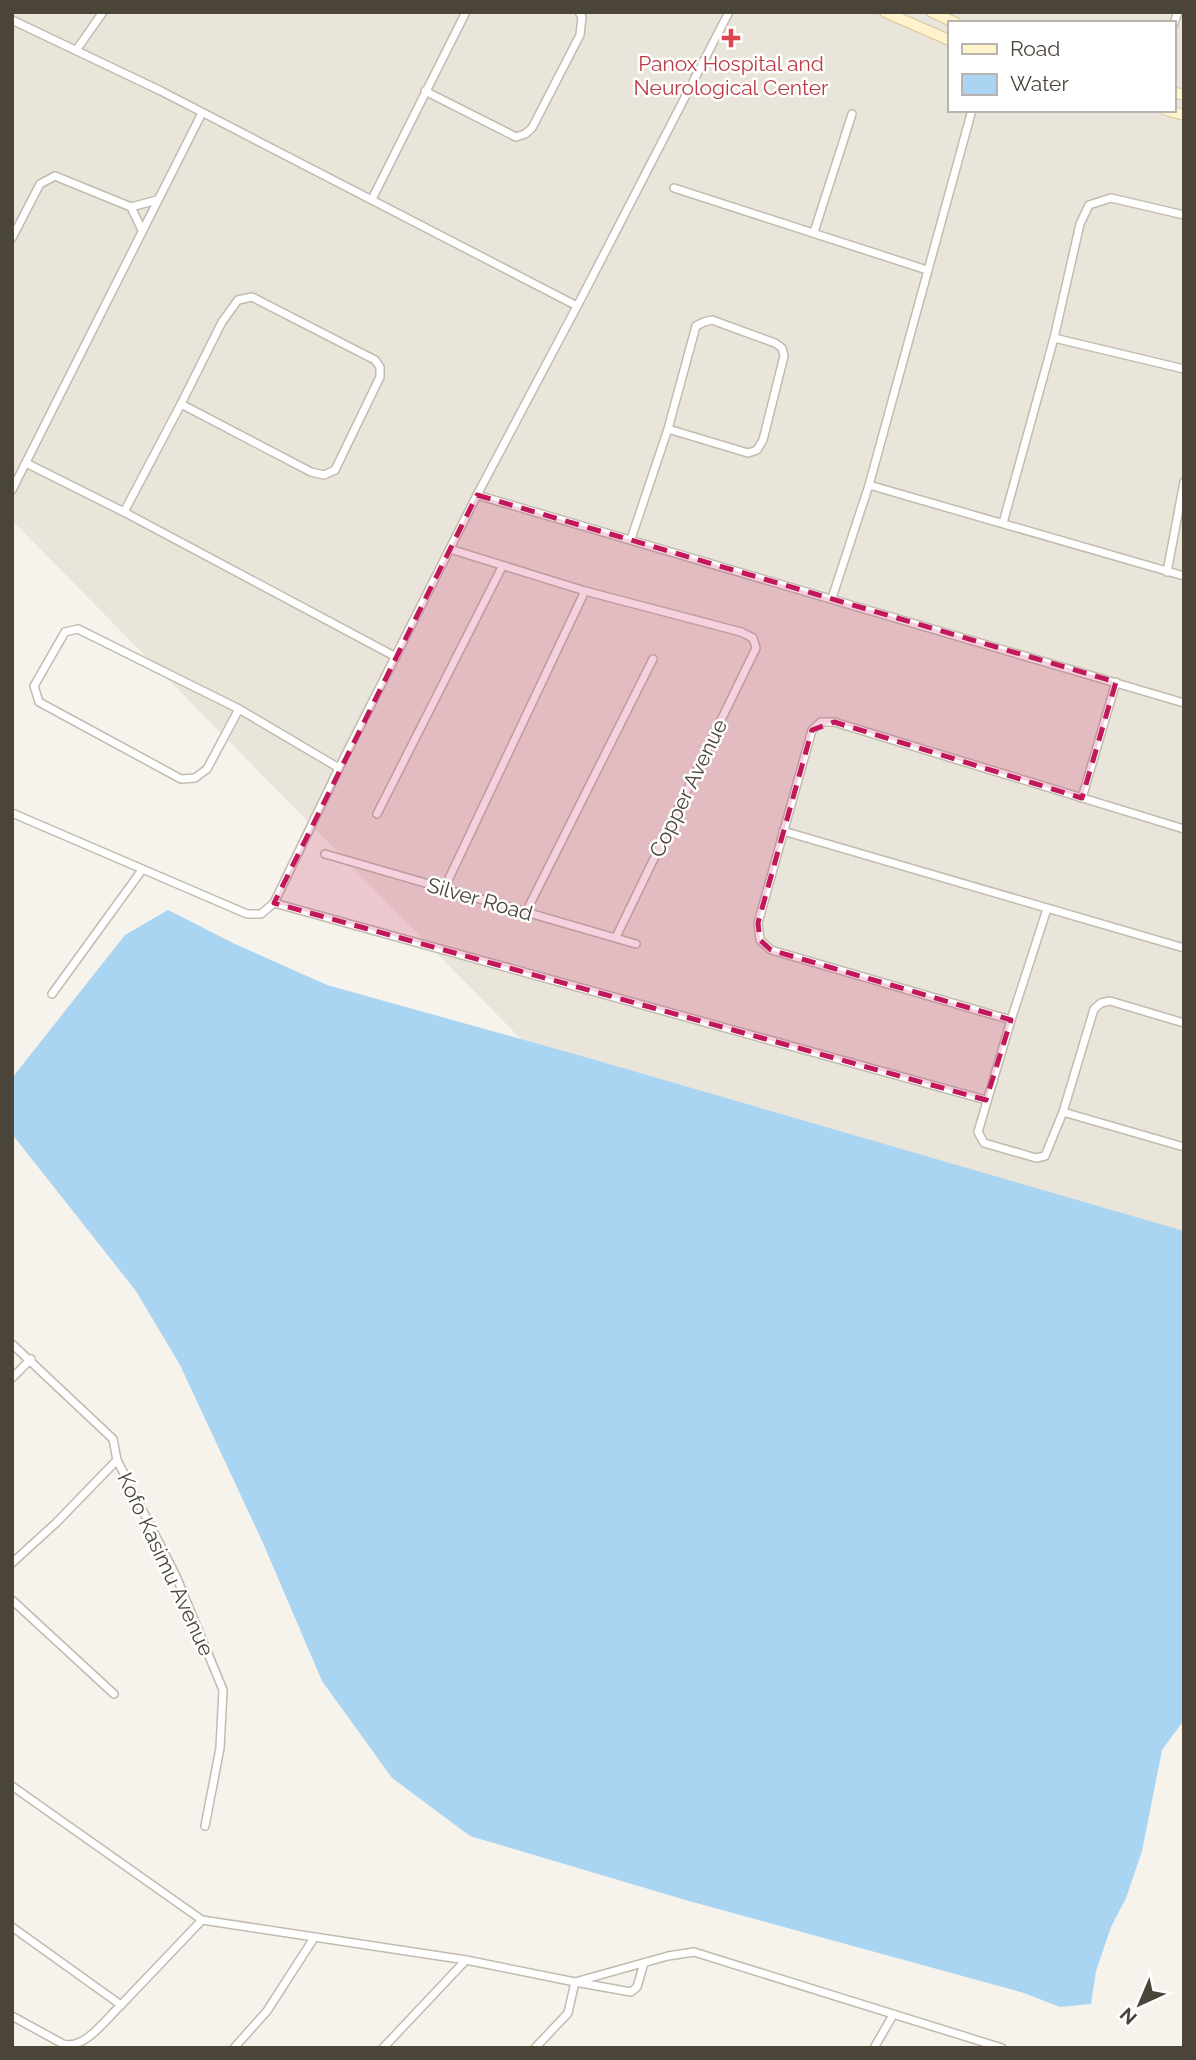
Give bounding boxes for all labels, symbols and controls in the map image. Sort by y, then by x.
legend [948,21,1175,112]
marker: Panox Hospital and Neurological Center [721,28,741,48]
text: Road [1010,36,1060,61]
place label: Panox Hospital and Neurological Center [634,51,829,100]
text: Water [1010,71,1069,96]
street label: Copper Avenue [644,715,732,861]
street label: Silver Road [424,872,536,926]
street label: Kofo Kasimu Avenue [113,1468,219,1660]
north arrow [1105,1969,1175,2039]
text: N [1115,2003,1141,2029]

